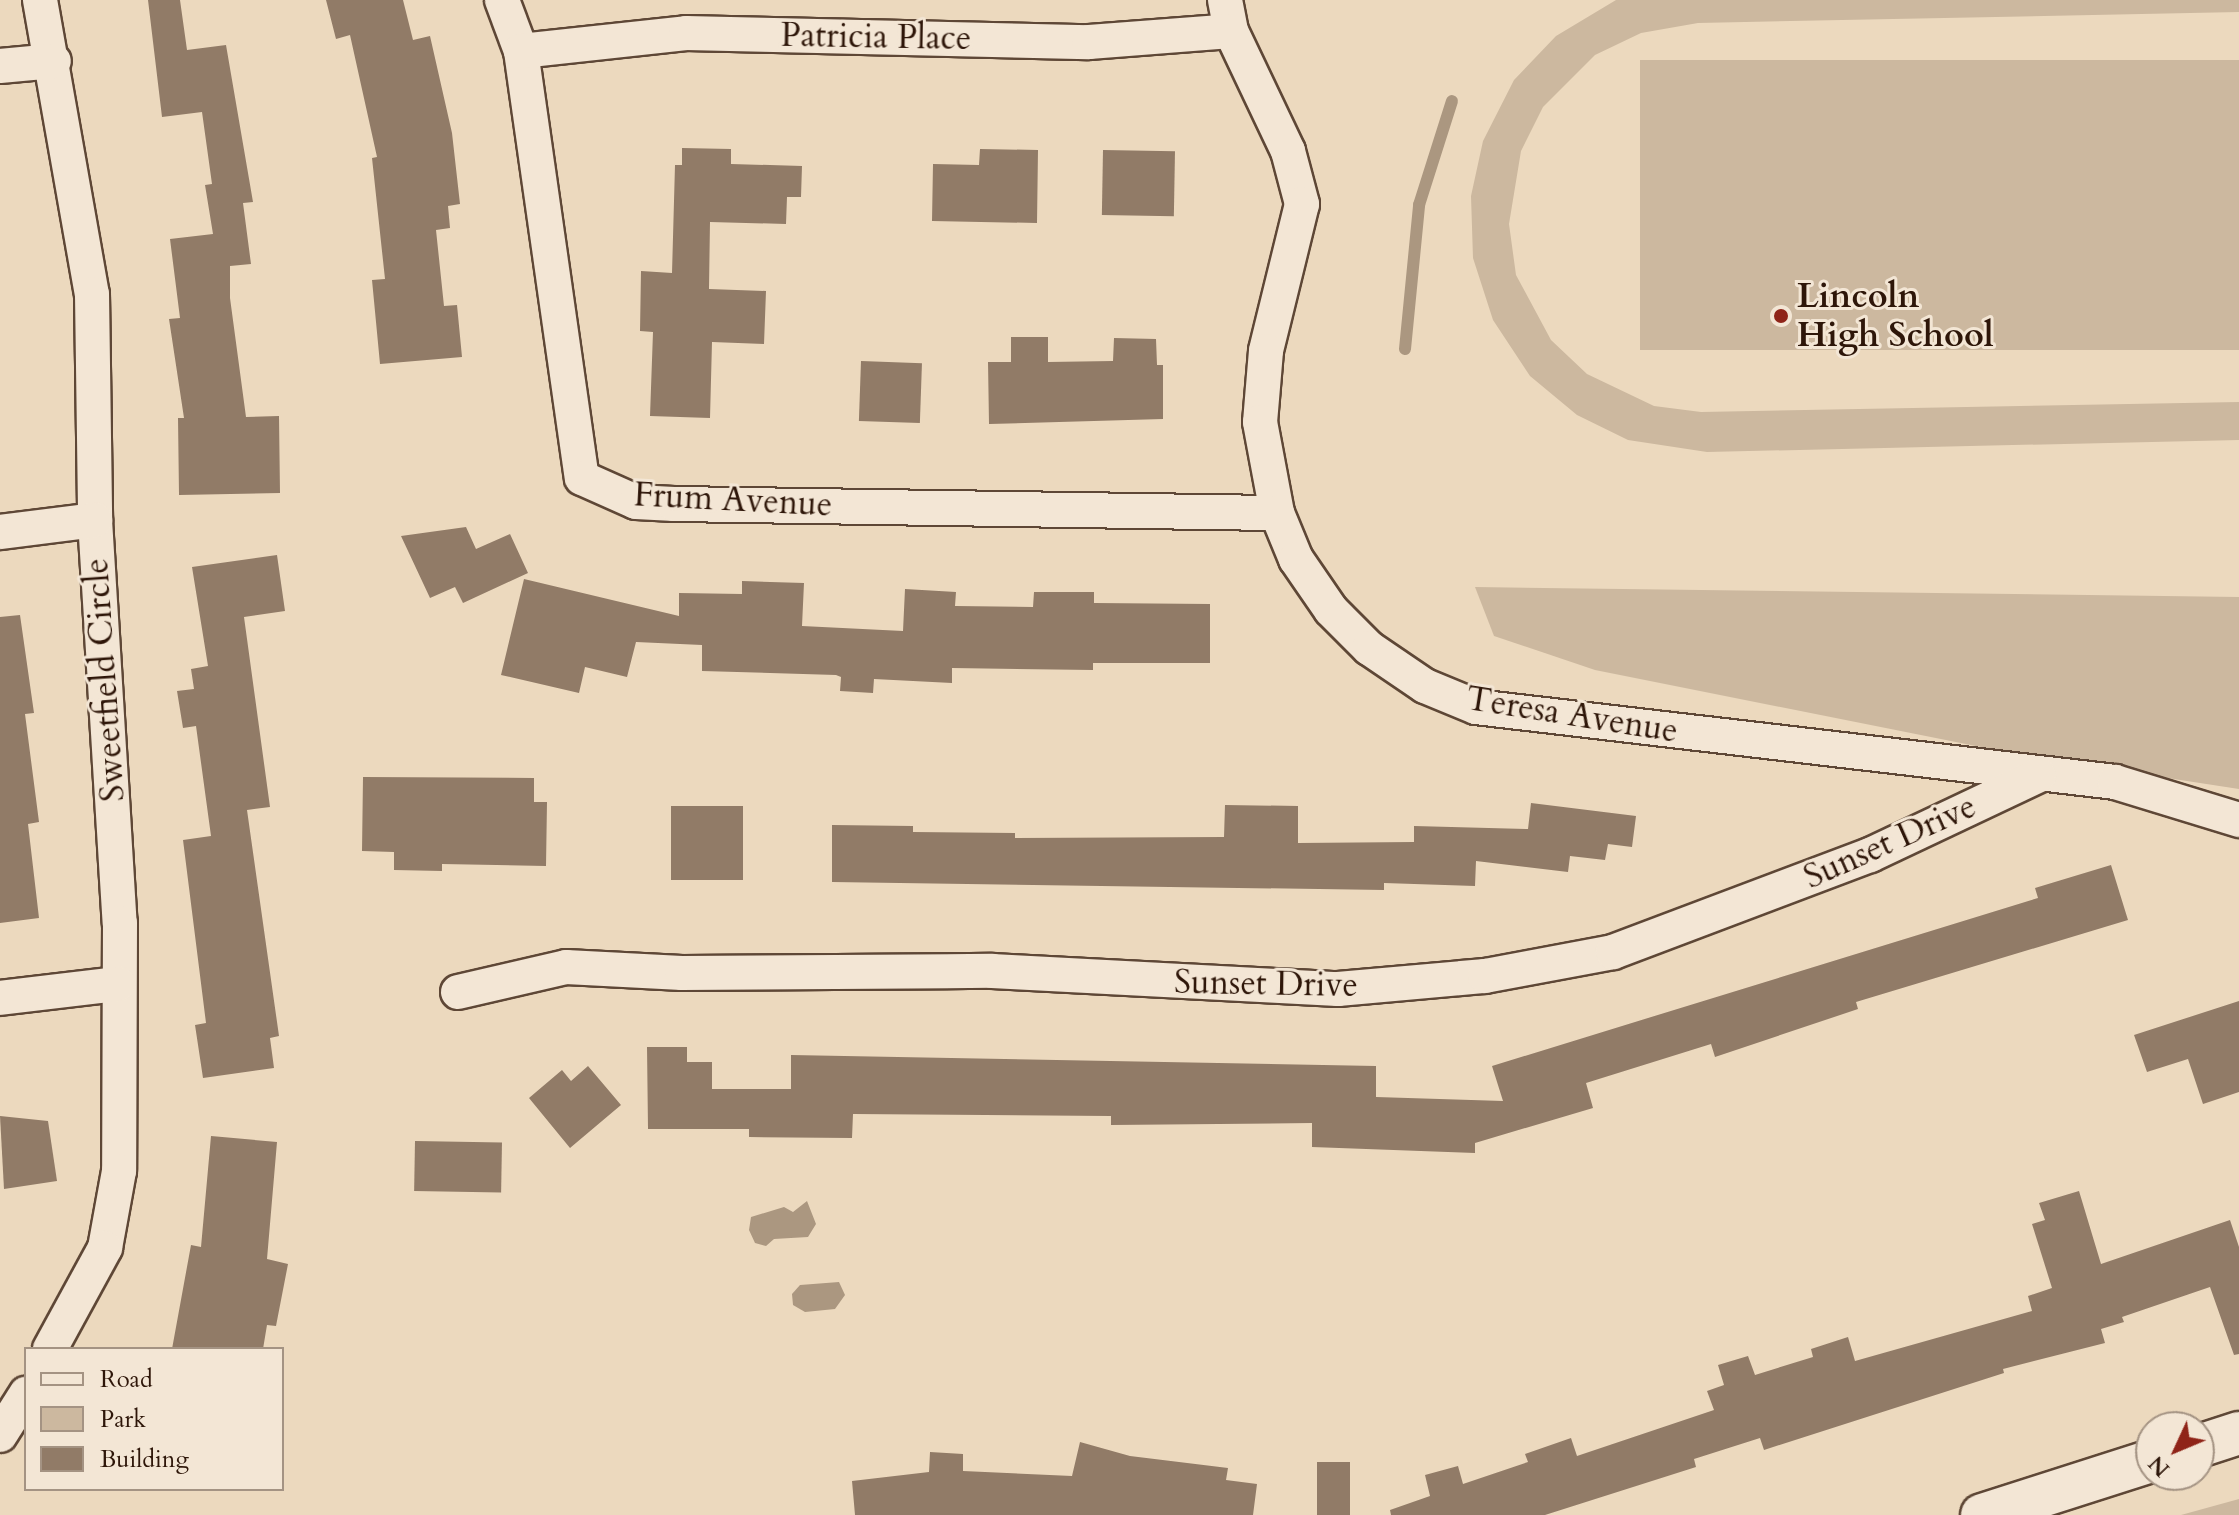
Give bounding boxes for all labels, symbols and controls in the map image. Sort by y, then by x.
street label: Patricia Place [780,15,972,59]
place label: Lincoln High School [1797,276,1994,356]
marker: Lincoln High School [1772,307,1790,325]
street label: Frum Avenue [633,474,833,526]
street label: Sweetfield Circle [76,557,134,803]
street label: Teresa Avenue [1463,678,1681,752]
street label: Sunset Drive [1798,786,1982,898]
street label: Sunset Drive [1174,962,1358,1006]
legend [24,1347,284,1491]
text: Road [100,1363,153,1396]
text: Park [100,1403,146,1436]
north arrow [2135,1411,2215,1491]
text: Building [100,1443,189,1476]
text: N [2142,1449,2177,1484]

